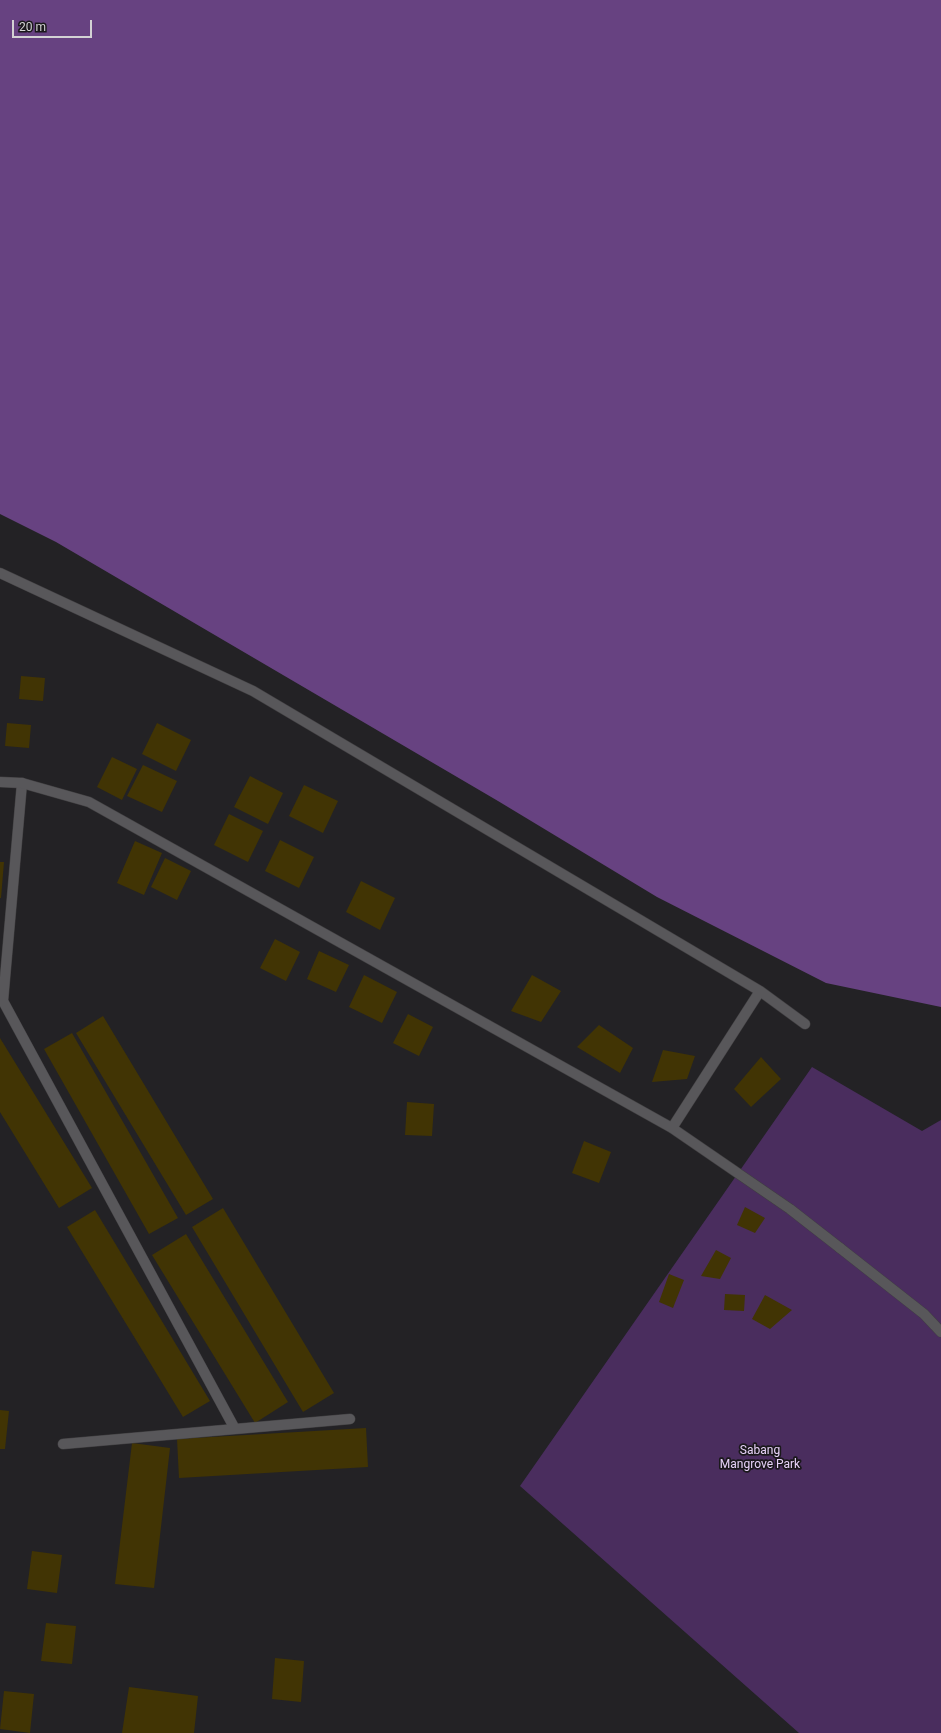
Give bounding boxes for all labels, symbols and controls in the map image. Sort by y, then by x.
scale bar [14,12,94,38]
text: 20 m [19,20,46,34]
park label: Sabang Mangrove Park [720,1444,800,1472]

